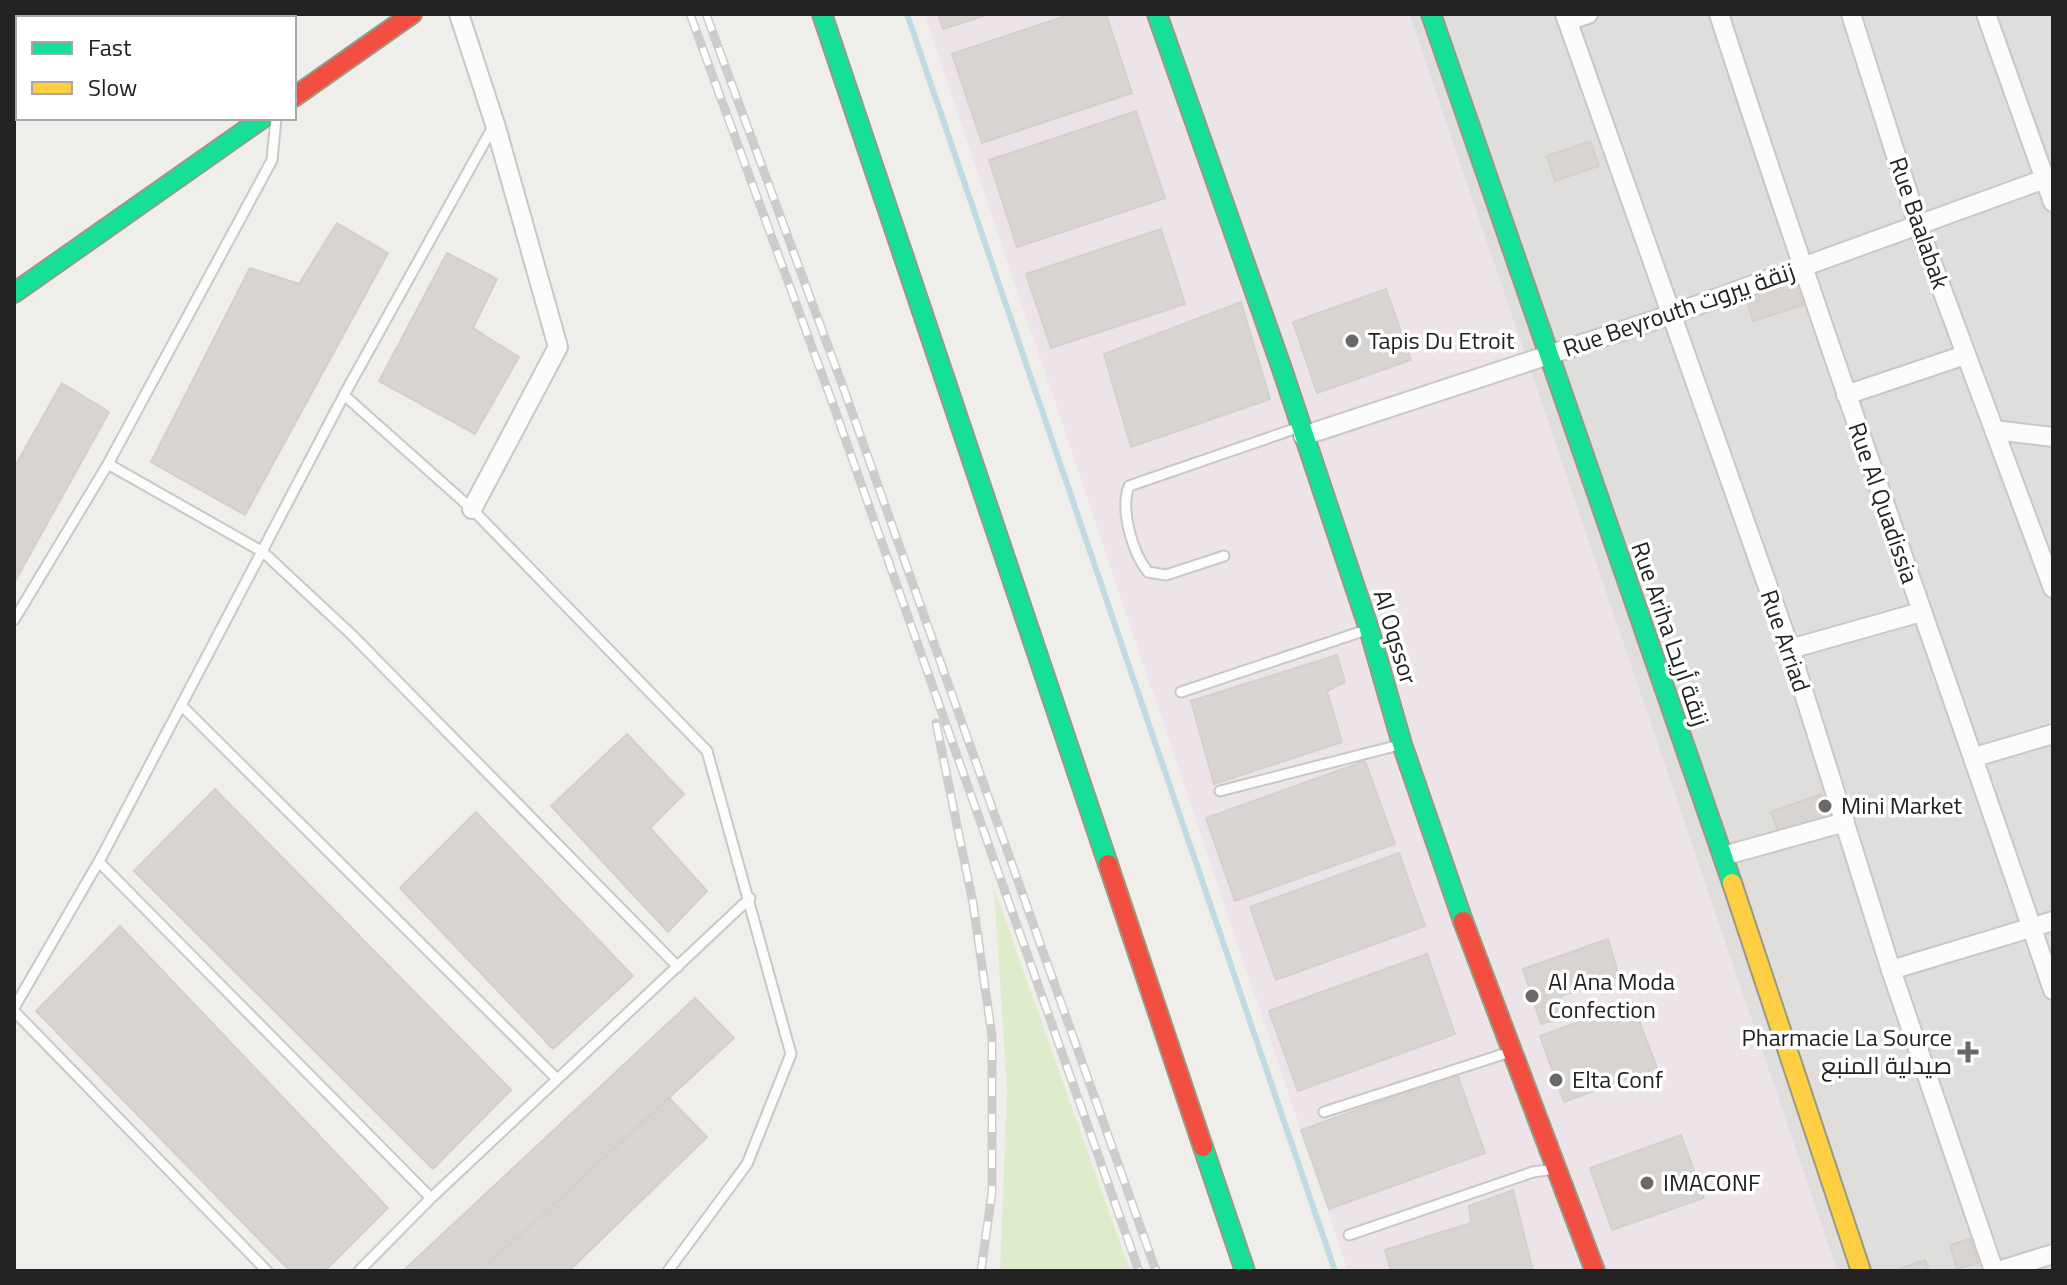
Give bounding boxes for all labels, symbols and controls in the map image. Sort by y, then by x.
legend [16,16,296,120]
text: Fast [88,29,132,65]
text: Slow [88,69,137,105]
street label: Rue Baalabak [1881,152,1959,294]
street label: Rue Beyrouth زنقة بيروت [1558,252,1799,366]
place label: Tapis Du Etroit [1368,322,1515,358]
marker: Tapis Du Etroit [1343,332,1361,350]
street label: Rue Al Quadissia [1840,417,1928,588]
street label: Rue Ariha زنقة أريحا [1623,537,1719,731]
street label: Al Oqssor [1365,585,1427,688]
street label: Rue Arriad [1752,585,1820,697]
place label: Mini Market [1841,787,1963,823]
marker: Mini Market [1816,797,1834,815]
place label: Al Ana Moda Confection [1548,963,1675,1027]
marker: Al Ana Moda Confection [1523,987,1541,1005]
place label: Pharmacie La Source صيدلية المنبع [1742,1019,1952,1083]
marker: Pharmacie La Source صيدلية المنبع [1959,1043,1977,1061]
place label: Elta Conf [1572,1061,1663,1097]
marker: Elta Conf [1547,1071,1565,1089]
place label: IMACONF [1663,1164,1761,1200]
marker: IMACONF [1638,1174,1656,1192]

